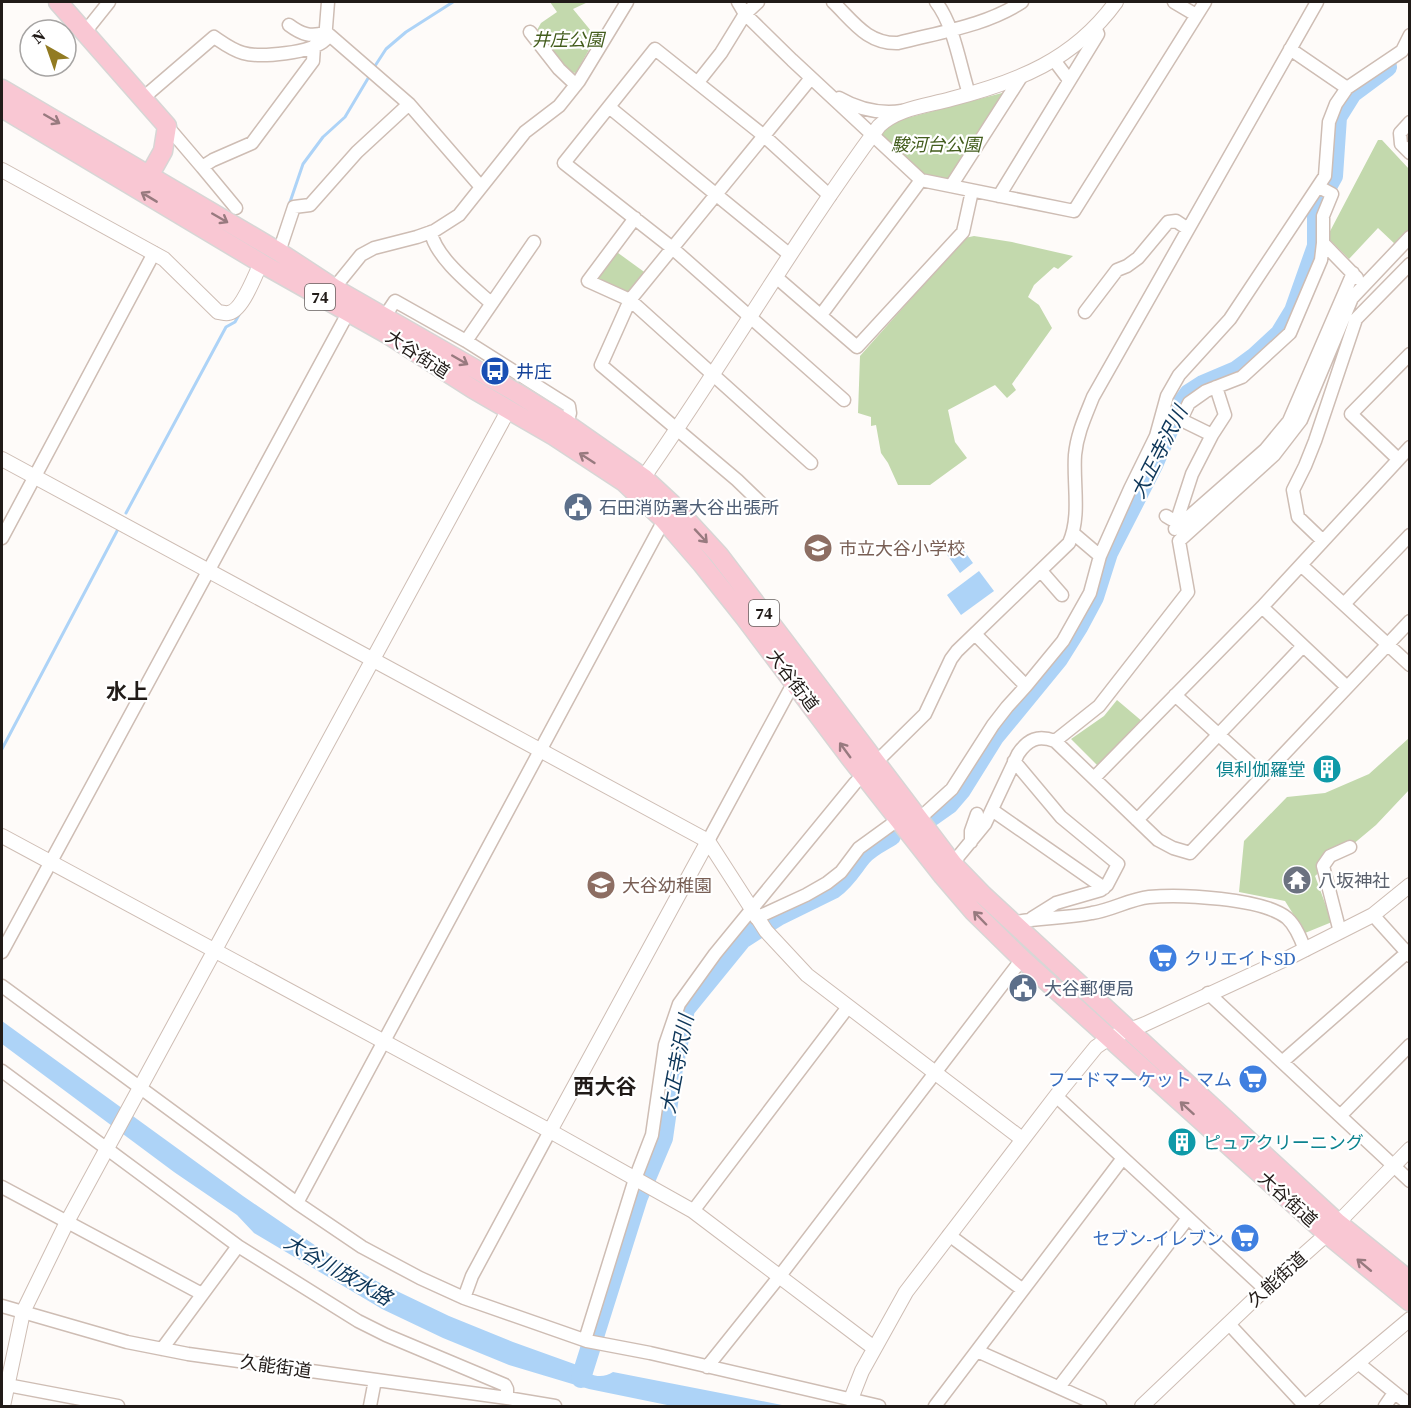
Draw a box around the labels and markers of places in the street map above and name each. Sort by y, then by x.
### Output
bus stop icon: 井庄 [479,355,511,387]
place label: 井庄 [516,359,552,384]
public building icon: 石田消防署大谷出張所 [562,491,594,523]
place label: 石田消防署大谷出張所 [599,495,779,520]
school or university icon: 市立大谷小学校 [802,532,834,564]
place label: 市立大谷小学校 [839,536,965,561]
building icon: 倶利伽羅堂 [1311,753,1343,785]
place label: 倶利伽羅堂 [1216,757,1306,782]
temple icon: 八坂神社 [1281,864,1313,896]
place label: 八坂神社 [1318,868,1390,893]
school or university icon: 大谷幼稚園 [585,869,617,901]
place label: 大谷幼稚園 [622,873,712,898]
supermarket icon: クリエイトSD [1147,942,1179,974]
place label: クリエイトSD [1184,946,1296,971]
public building icon: 大谷郵便局 [1007,972,1039,1004]
place label: 大谷郵便局 [1044,976,1134,1001]
supermarket icon: フードマーケット マム [1237,1063,1269,1095]
place label: フードマーケット マム [1048,1067,1232,1092]
building icon: ピュアクリーニング [1166,1126,1198,1158]
place label: ピュアクリーニング [1203,1130,1364,1155]
supermarket icon: セブン-イレブン [1229,1222,1261,1254]
place label: セブン-イレブン [1092,1226,1224,1251]

